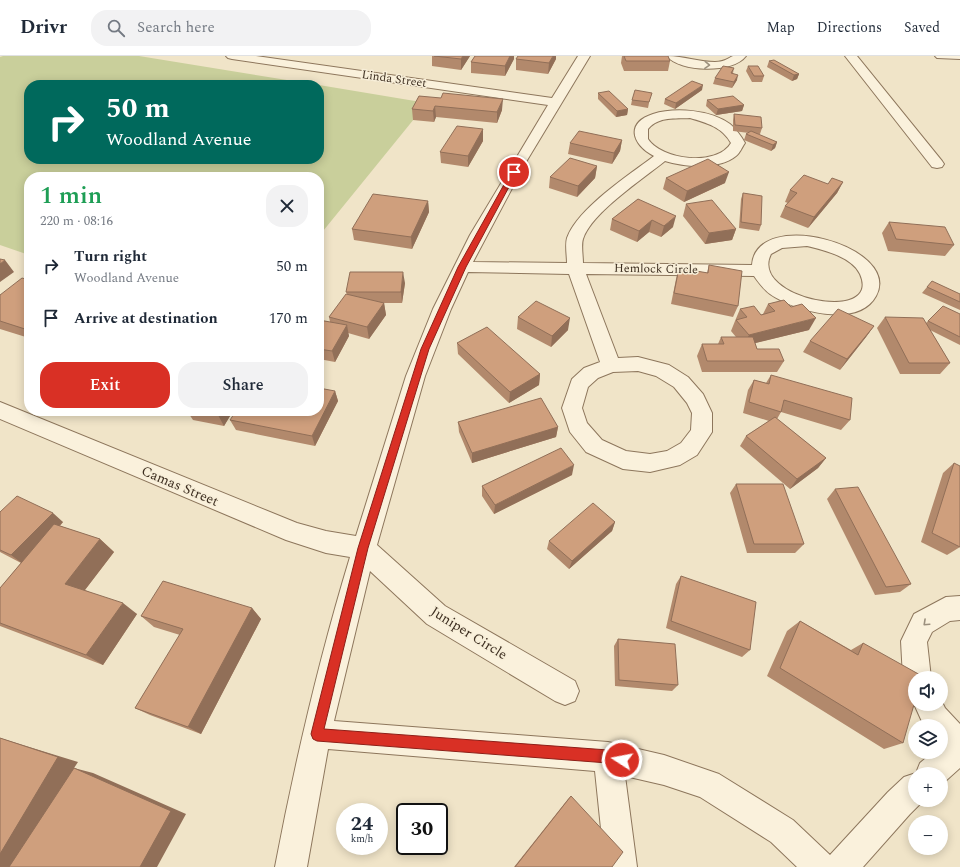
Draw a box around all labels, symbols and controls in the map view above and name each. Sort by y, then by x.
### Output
search box [91,10,371,46]
text: Drivr [20,13,67,42]
text: Search here [137,16,215,39]
icon: search [105,17,127,39]
text: Map [767,17,795,38]
text: Directions [817,17,882,38]
text: Saved [904,17,940,38]
one-way arrow [704,61,710,70]
street label: Linda Street [360,65,428,93]
text: 50 m [106,87,170,130]
icon: right [40,96,92,148]
text: Woodland Avenue [106,126,252,153]
pin [497,155,531,189]
icon: arrive [503,161,525,183]
text: 1 min [40,178,102,214]
button: close [266,185,308,227]
text: 220 m · 08:16 [40,211,113,231]
text: Turn right [74,245,147,268]
icon: right [40,255,62,277]
text: 50 m [276,255,308,278]
street label: Hemlock Circle [614,259,698,279]
text: Woodland Avenue [74,268,179,288]
icon: arrive [40,307,62,329]
text: Arrive at destination [74,307,218,330]
text: 170 m [269,307,308,330]
button: Exit [40,362,170,408]
button: Share [178,362,308,408]
street label: Camas Street [138,460,222,512]
street label: Juniper Circle [426,601,512,665]
one-way arrow [923,619,931,626]
map controls [908,671,948,855]
button: sound [908,671,948,711]
button: layers [908,719,948,759]
position arrow [601,739,643,781]
button: + [908,767,948,807]
speed limit sign: 30 [396,803,448,855]
text: 24 [351,809,373,839]
button: − [908,815,948,855]
text: km/h [351,831,373,847]

